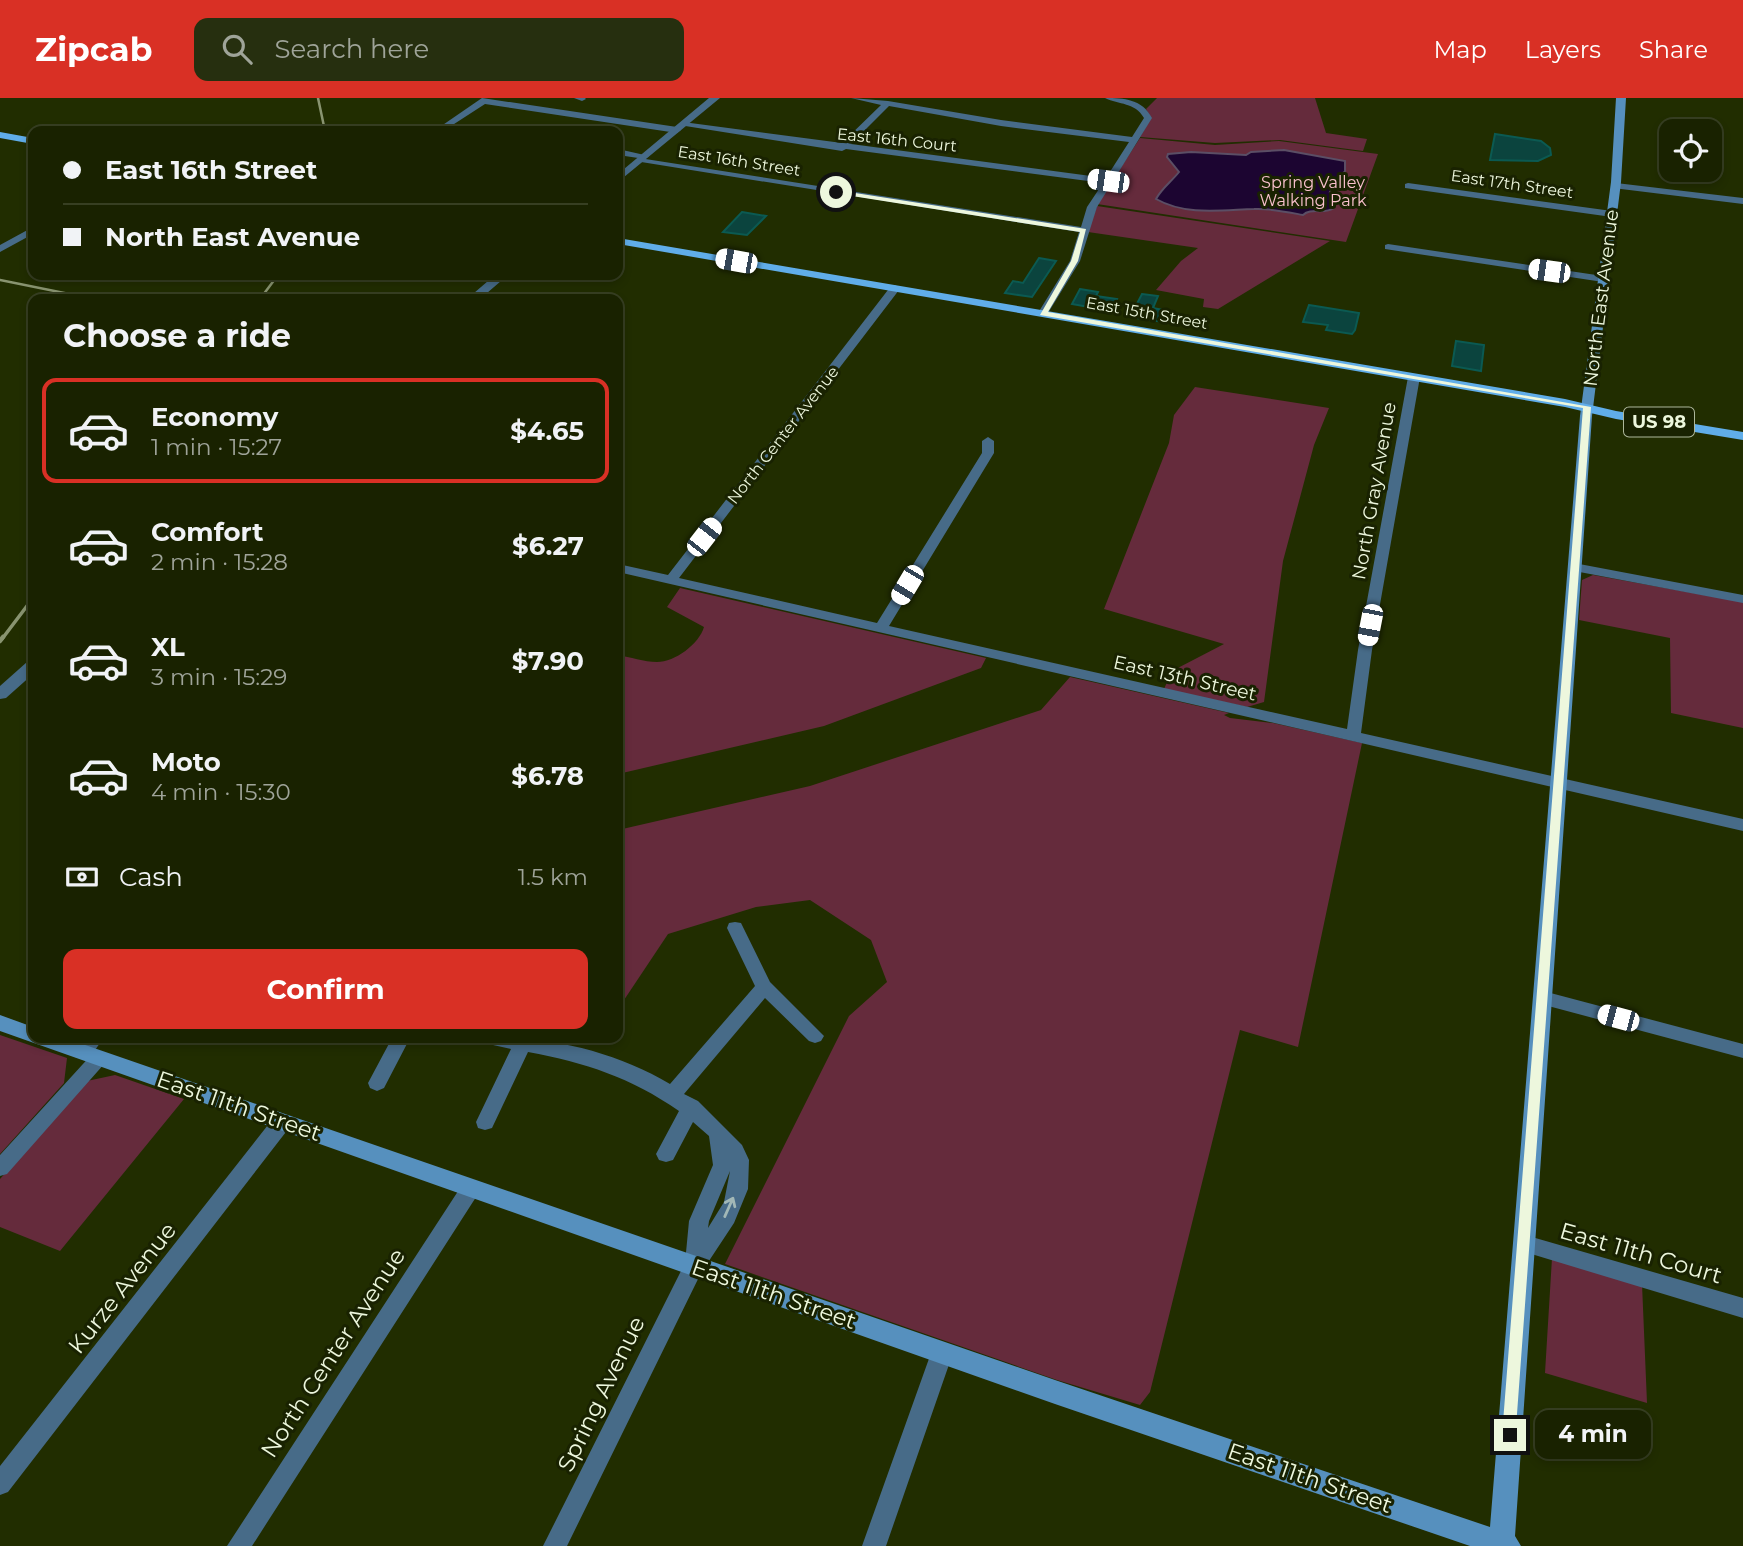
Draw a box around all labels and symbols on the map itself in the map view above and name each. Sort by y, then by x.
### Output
street label: East 16th Court [836,124,958,156]
street label: East 16th Street [676,142,802,180]
street label: East 17th Street [1450,166,1575,202]
car [1086,168,1131,194]
park label: Spring Valley Walking Park [1259,173,1367,210]
route start [820,176,852,208]
street label: North East Avenue [1579,208,1623,388]
car [714,247,759,275]
car [1527,258,1572,284]
street label: East 15th Street [1085,293,1210,333]
street label: North Center Avenue [723,362,843,508]
street label: North Gray Avenue [1347,400,1401,582]
road number: US 98 [1624,408,1694,436]
car [683,514,726,560]
car [888,562,927,608]
car [1356,602,1385,648]
street label: East 13th Street [1111,650,1259,706]
car [1595,1002,1642,1034]
street label: East 11th Street [153,1065,325,1147]
one-way arrow [723,1197,736,1219]
street label: East 11th Court [1557,1216,1725,1290]
street label: Kurze Avenue [62,1217,182,1359]
street label: North Center Avenue [255,1243,411,1463]
street label: East 11th Street [688,1253,860,1335]
street label: Spring Avenue [551,1312,651,1476]
callout: 4 min [1534,1410,1650,1460]
route end [1494,1419,1526,1451]
street label: East 11th Street [1224,1437,1396,1519]

